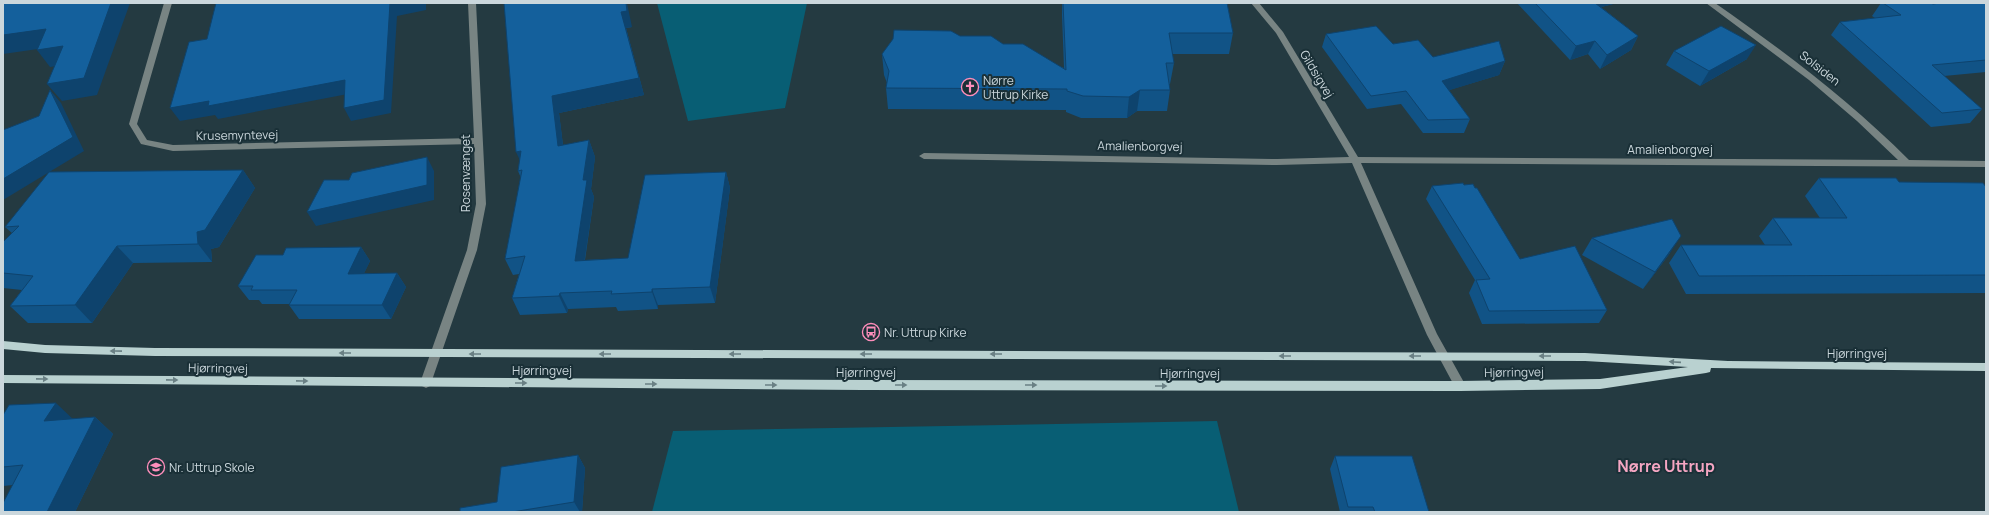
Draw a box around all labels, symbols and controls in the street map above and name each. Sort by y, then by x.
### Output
street label: Gildsigvej [1296,47,1338,101]
street label: Solsiden [1796,47,1844,89]
place label: Nørre Uttrup Kirke [983,72,1048,103]
church icon: Nørre Uttrup Kirke [960,77,980,97]
street label: Krusemyntevej [196,126,278,144]
street label: Rosenvænget [457,134,474,212]
street label: Amalienborgvej [1097,137,1183,155]
street label: Amalienborgvej [1627,141,1713,158]
bus stop icon: Nr. Uttrup Kirke [861,322,881,342]
place label: Nr. Uttrup Kirke [884,324,966,341]
street label: Hjørringvej [1827,345,1887,362]
one-way arrow [109,348,122,354]
one-way arrow [338,350,351,356]
one-way arrow [468,351,481,357]
one-way arrow [598,351,611,357]
one-way arrow [728,351,741,357]
one-way arrow [859,351,872,357]
one-way arrow [989,351,1002,357]
one-way arrow [1278,353,1291,359]
one-way arrow [1408,353,1421,359]
one-way arrow [1539,353,1551,360]
street label: Hjørringvej [188,359,248,377]
one-way arrow [1669,359,1681,366]
street label: Hjørringvej [512,362,572,379]
street label: Hjørringvej [1484,363,1544,381]
street label: Hjørringvej [836,364,896,381]
street label: Hjørringvej [1160,365,1220,382]
one-way arrow [36,376,49,382]
one-way arrow [166,377,179,383]
one-way arrow [296,378,308,385]
one-way arrow [515,380,528,386]
one-way arrow [645,381,658,387]
one-way arrow [765,382,778,388]
one-way arrow [895,382,908,388]
one-way arrow [1025,382,1038,388]
one-way arrow [1155,383,1168,389]
district label: Nørre Uttrup [1617,455,1715,477]
school or university icon: Nr. Uttrup Skole [146,457,166,477]
place label: Nr. Uttrup Skole [169,459,254,476]

